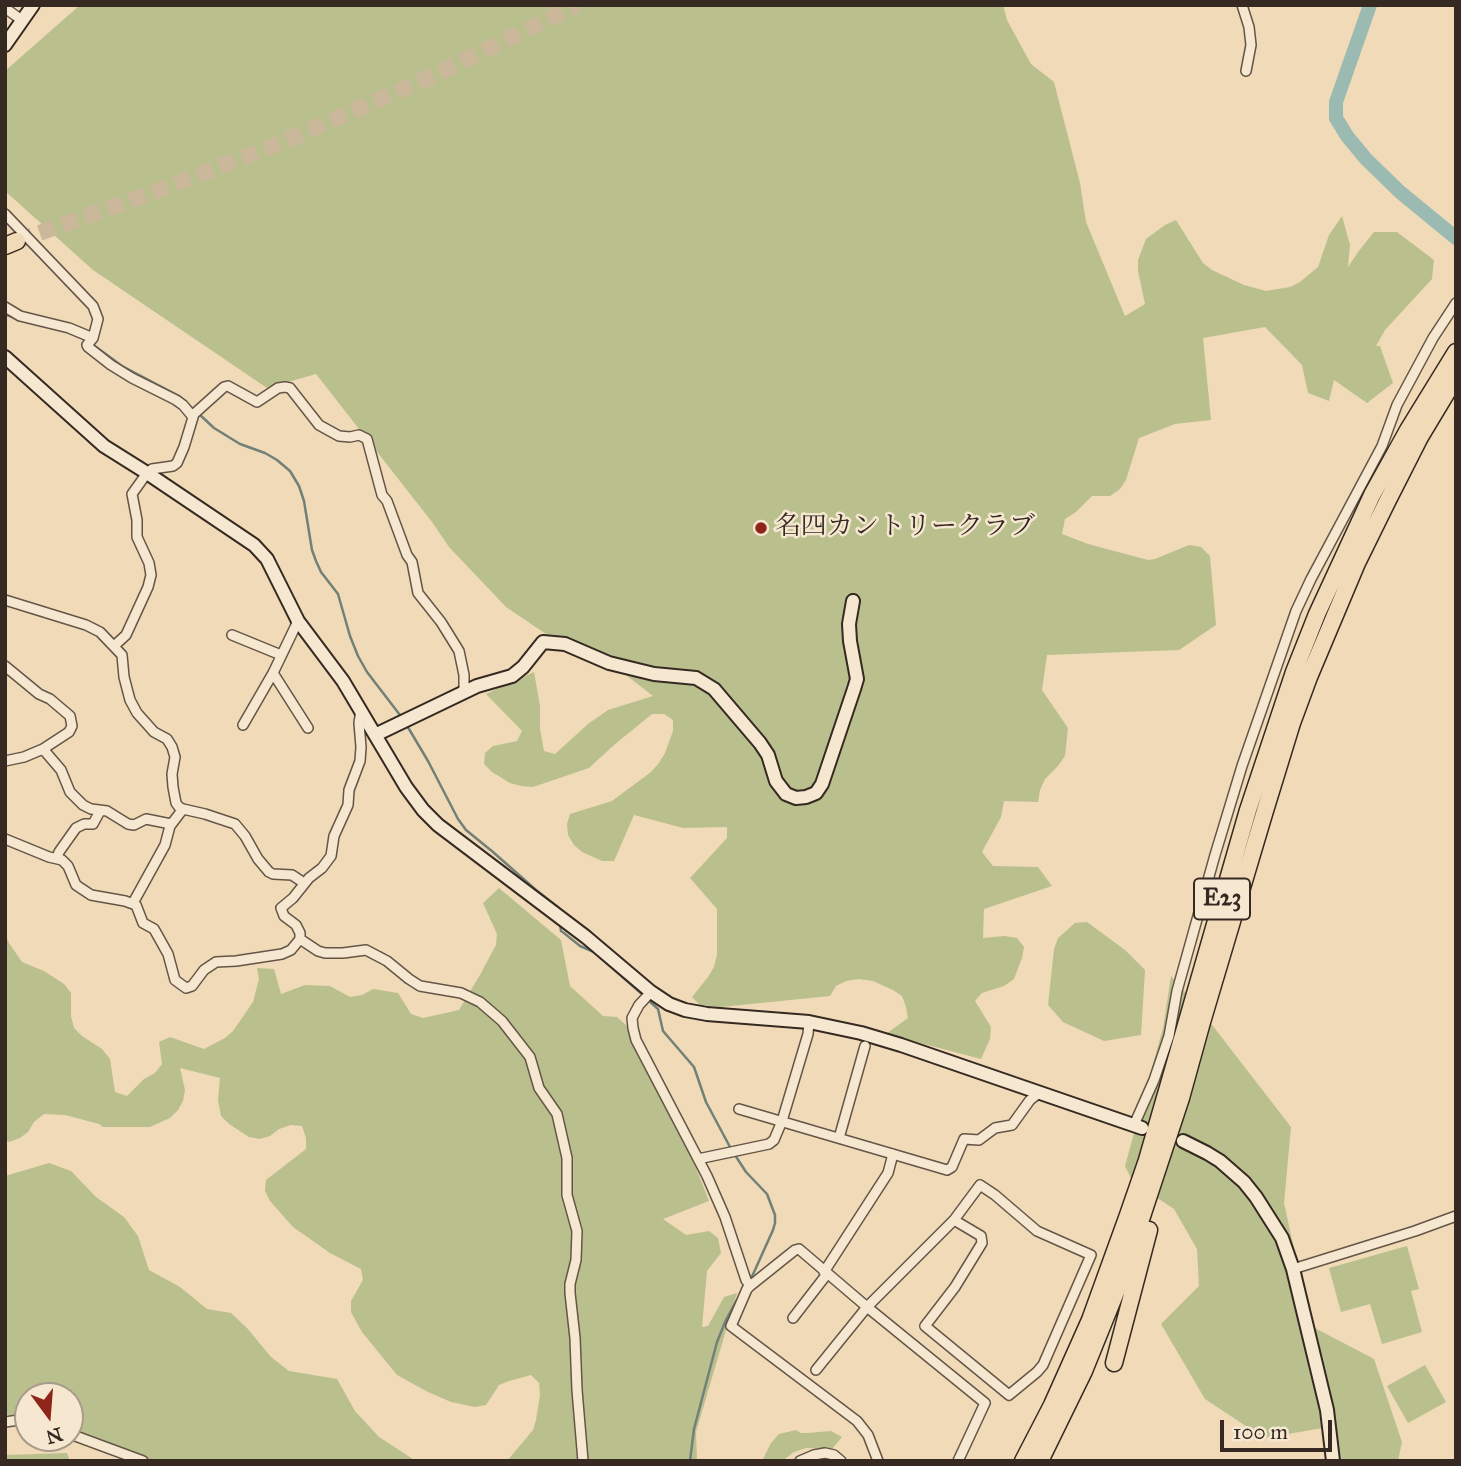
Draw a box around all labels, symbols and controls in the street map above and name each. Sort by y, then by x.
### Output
place label: 名四カントリークラブ [775,512,1035,544]
marker: 名四カントリークラブ [753,520,769,536]
road number: E23 [1194,878,1250,919]
north arrow [14,1382,84,1452]
scale bar [1223,1406,1335,1450]
text: 100 m [1233,1419,1288,1445]
text: N [43,1422,65,1449]

